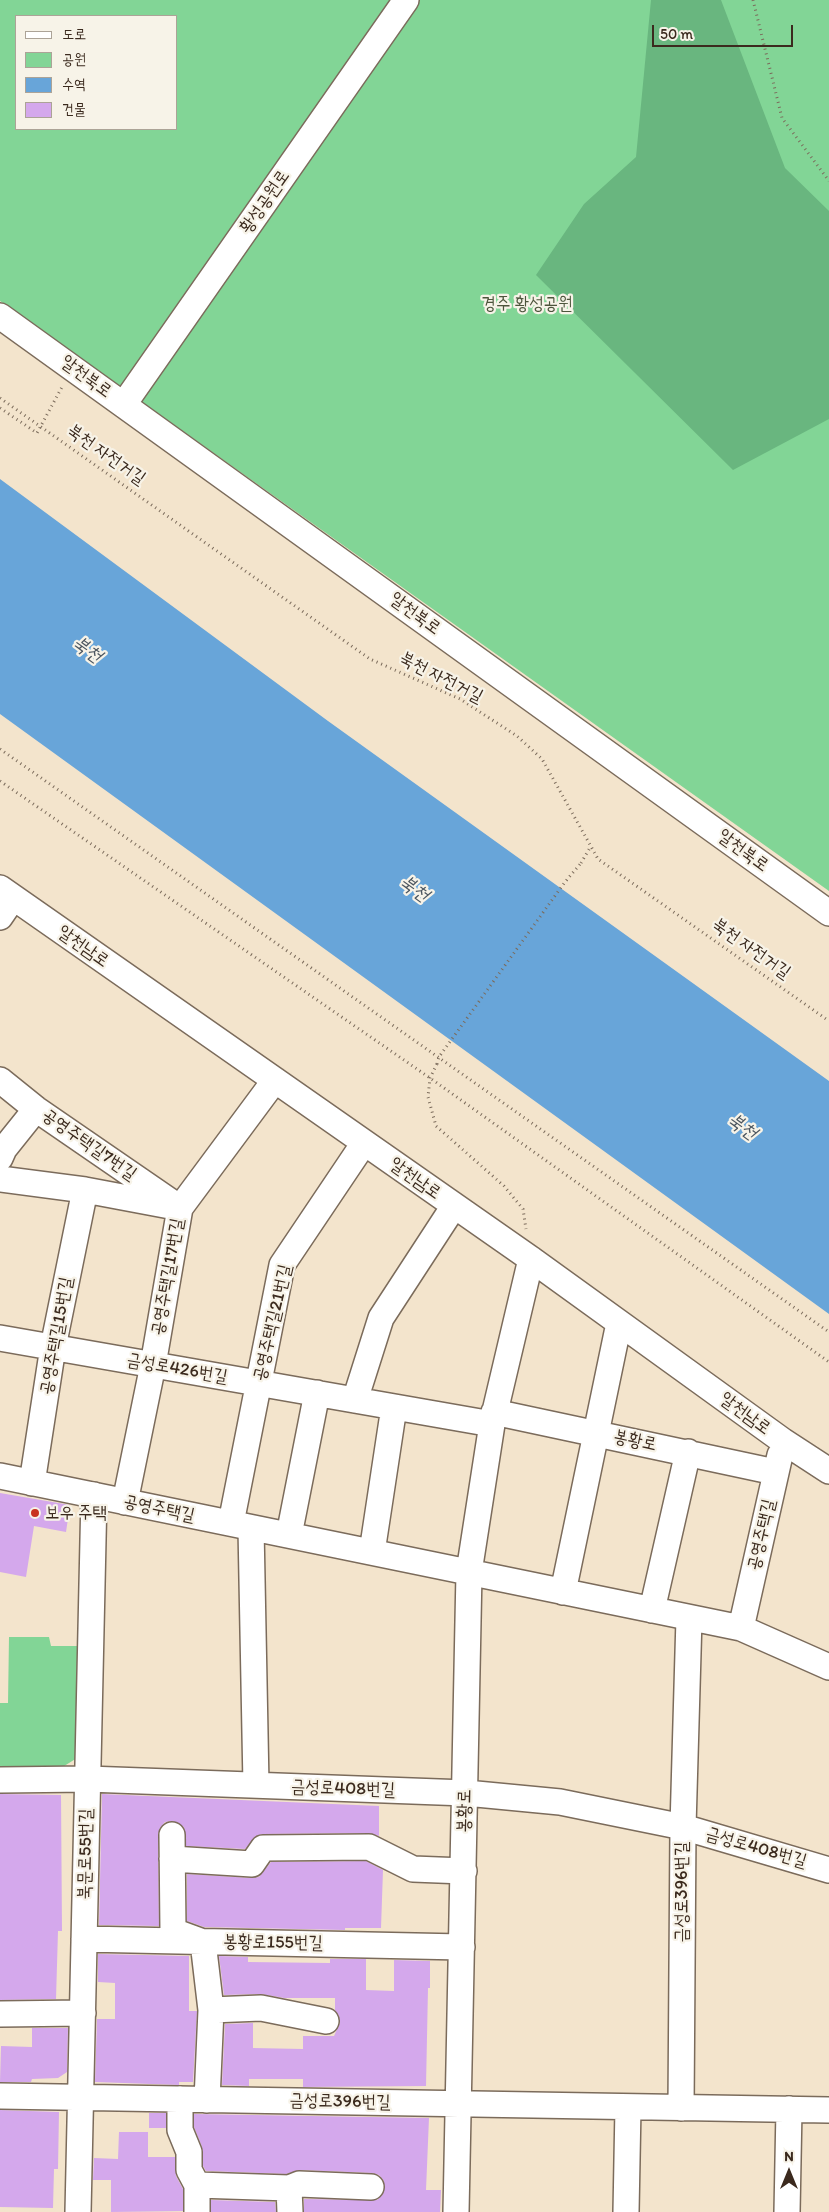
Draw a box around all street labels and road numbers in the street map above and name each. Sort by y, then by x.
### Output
street label: 황성공원로 [235,166,295,238]
street label: 알천북로 [56,351,116,403]
street label: 북천 자전거길 [63,420,149,490]
street label: 알천북로 [385,588,445,640]
street label: 북천 자전거길 [396,648,486,708]
street label: 알천북로 [713,825,773,877]
street label: 북천 자전거길 [708,914,794,984]
street label: 알천남로 [53,922,113,972]
street label: 공영주택길7번길 [38,1105,140,1185]
street label: 알천남로 [385,1154,445,1204]
street label: 공영주택길17번길 [147,1217,189,1337]
street label: 공영주택길21번길 [249,1262,297,1384]
street label: 공영주택길15번길 [36,1275,78,1397]
street label: 금성로426번길 [125,1349,229,1389]
street label: 알천남로 [715,1388,775,1440]
street label: 봉황로 [612,1426,658,1456]
street label: 공영주택길 [121,1491,197,1527]
street label: 공영주택길 [743,1497,781,1573]
street label: 금성로408번길 [291,1776,395,1802]
street label: 봉황로 [454,1789,476,1833]
street label: 북문로55번길 [74,1808,98,1900]
street label: 금성로408번길 [703,1823,809,1873]
street label: 금성로396번길 [671,1841,693,1943]
street label: 봉황로155번길 [223,1931,323,1955]
street label: 금성로396번길 [289,2090,391,2114]

